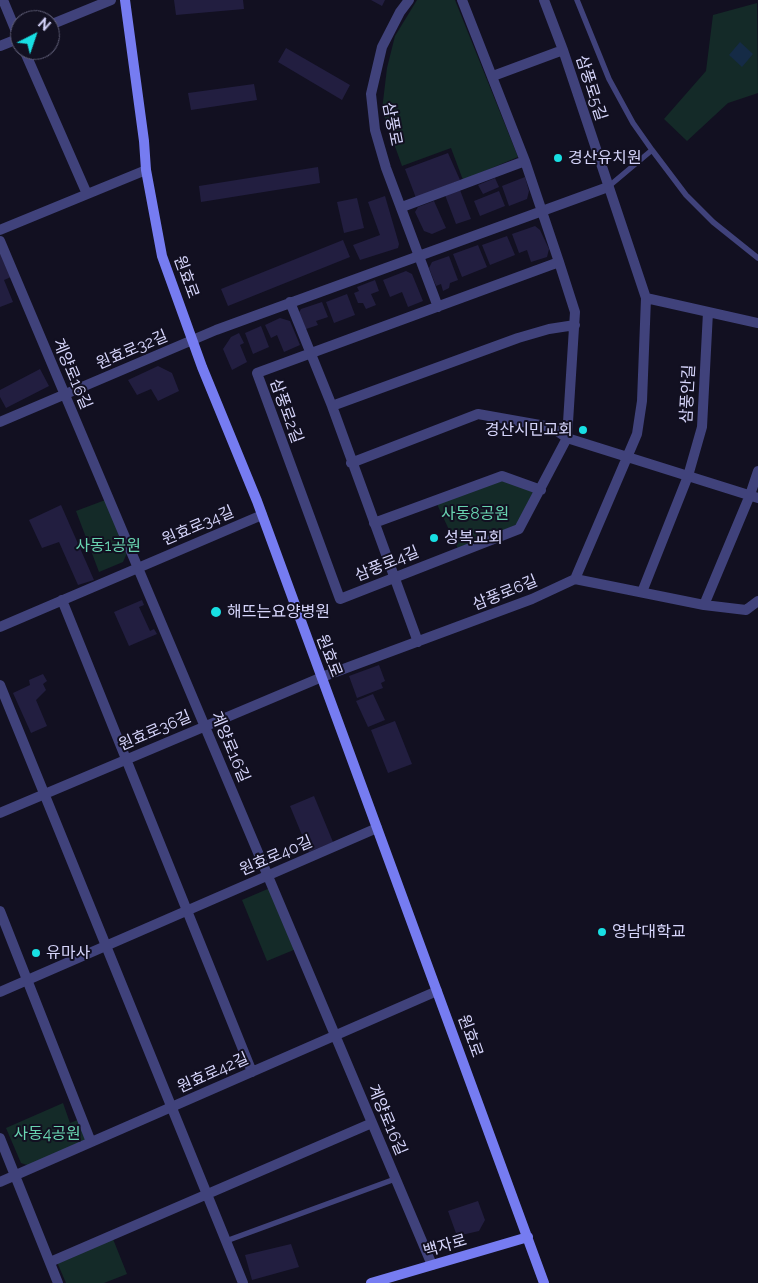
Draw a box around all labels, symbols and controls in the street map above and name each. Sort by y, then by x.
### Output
north arrow [10,10,60,60]
text: N [35,15,53,34]
street label: 삼풍로5길 [571,53,611,123]
street label: 삼풍로 [378,100,406,148]
place label: 경산유치원 [568,148,642,168]
marker: 경산유치원 [552,152,564,164]
street label: 원효로 [169,253,203,301]
street label: 원효로32길 [93,326,171,374]
street label: 계양로16길 [48,336,96,412]
street label: 삼풍안길 [677,364,699,424]
street label: 삼풍로2길 [265,376,307,446]
place label: 경산시민교회 [485,420,573,440]
marker: 경산시민교회 [577,424,589,436]
street label: 원효로34길 [159,502,237,550]
park label: 사동8공원 [441,504,509,524]
place label: 성복교회 [444,528,503,548]
marker: 성복교회 [428,532,440,544]
park label: 사동1공원 [75,536,141,556]
street label: 삼풍로4길 [352,542,422,586]
street label: 삼풍로6길 [470,571,540,615]
place label: 해뜨는요양병원 [227,602,330,622]
marker: 해뜨는요양병원 [209,605,223,619]
street label: 원효로 [312,632,346,680]
street label: 원효로36길 [116,707,194,755]
street label: 계양로16길 [206,709,254,785]
street label: 원효로40길 [237,832,315,880]
place label: 영남대학교 [612,922,686,942]
marker: 영남대학교 [596,926,608,938]
place label: 유마사 [46,943,90,963]
marker: 유마사 [30,947,42,959]
street label: 원효로 [453,1012,487,1060]
street label: 원효로42길 [174,1049,252,1097]
street label: 계양로16길 [363,1082,411,1158]
park label: 사동4공원 [13,1124,81,1144]
street label: 백자로 [421,1231,469,1261]

